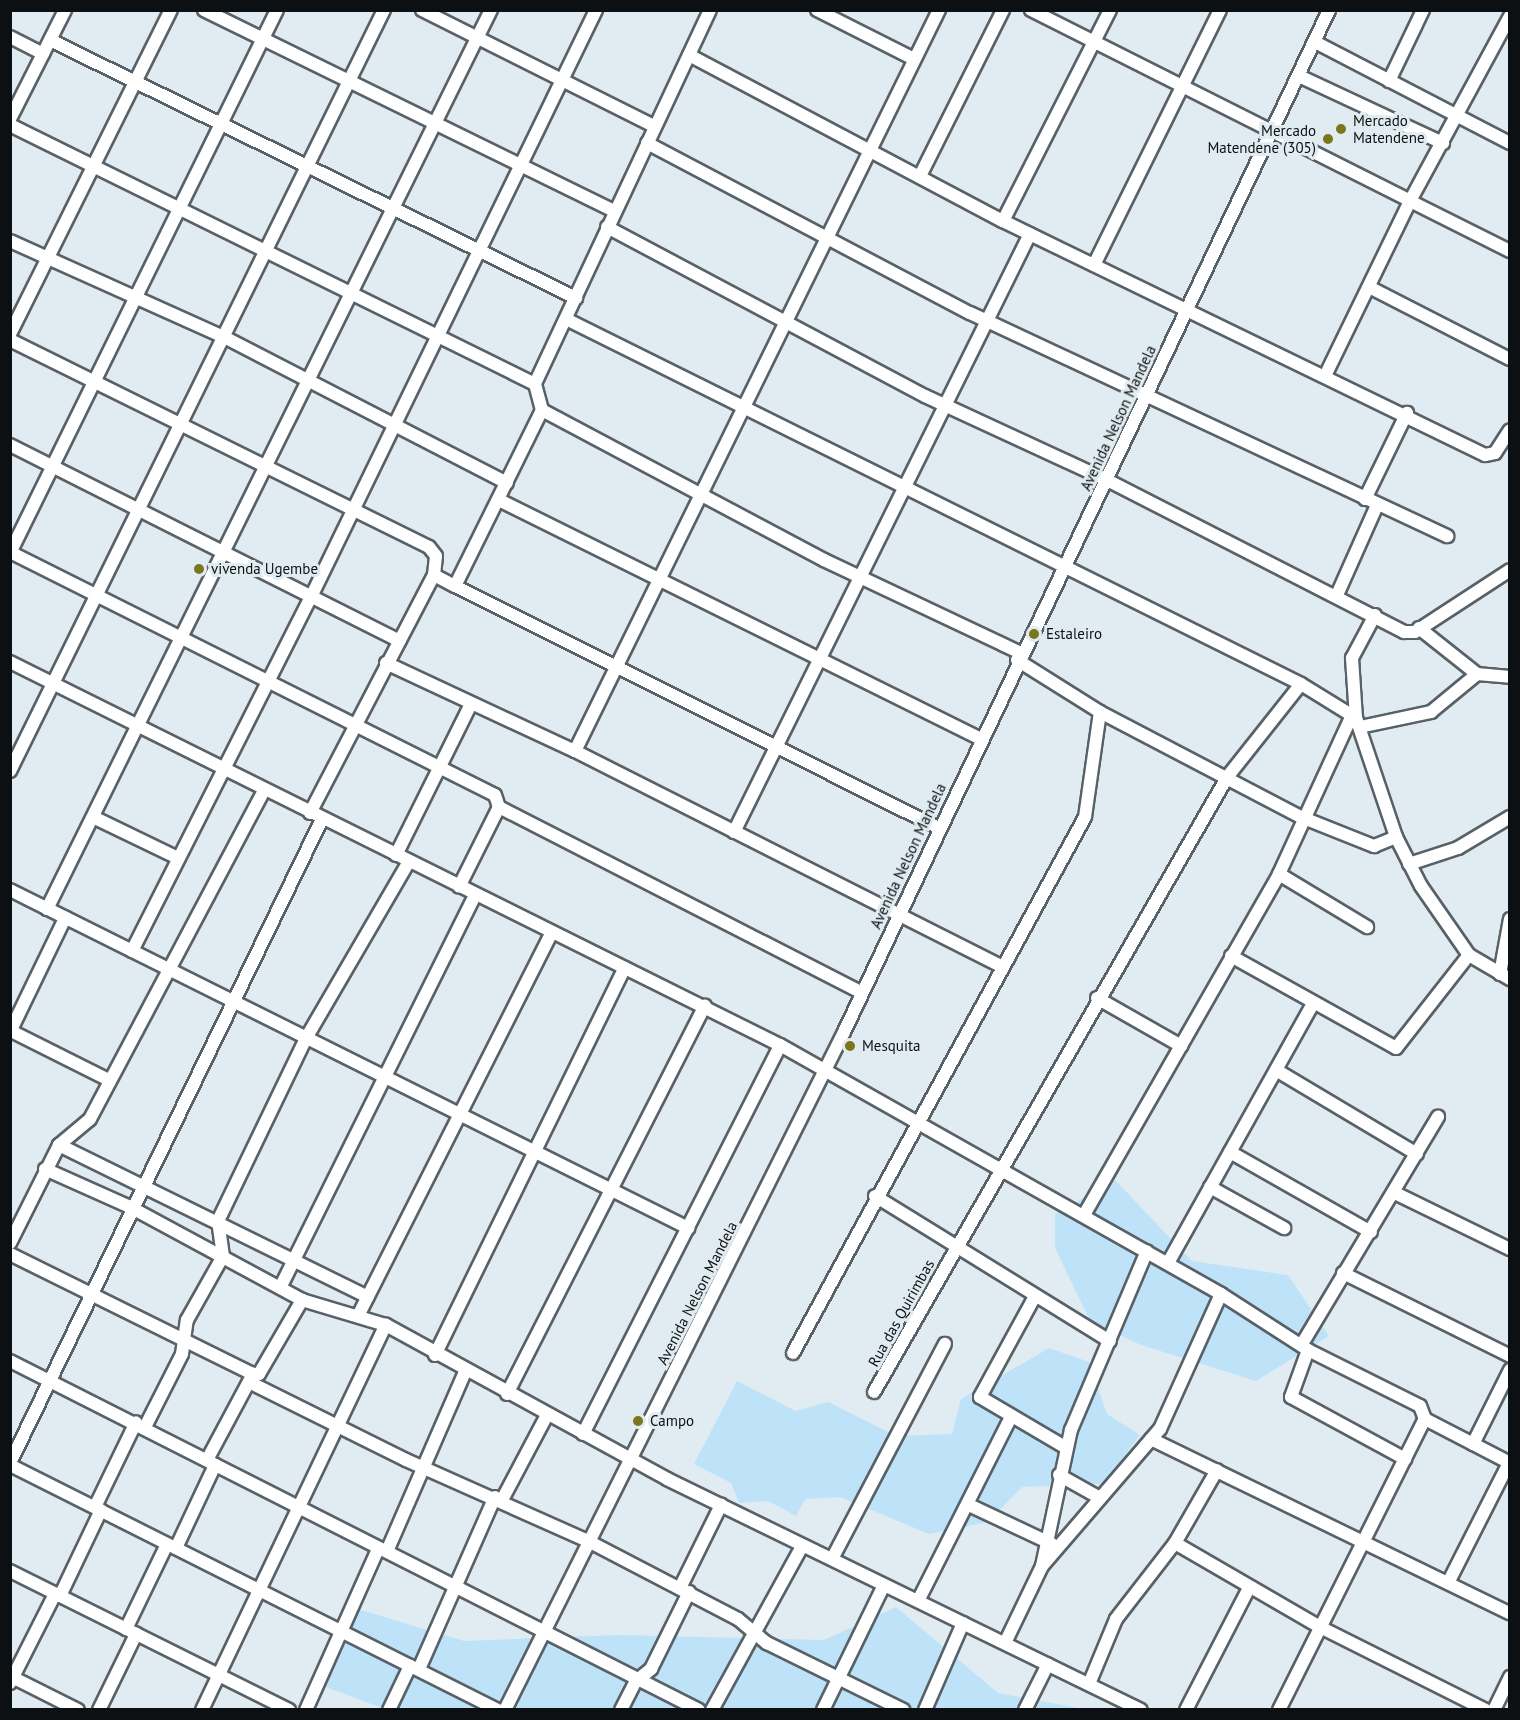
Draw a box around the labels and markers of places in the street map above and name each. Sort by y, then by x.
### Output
place label: Mercado Matendene [1353,111,1425,146]
place label: Mercado Matendene (305) [1208,121,1316,156]
marker: Mercado Matendene [1334,122,1348,136]
marker: Mercado Matendene (305) [1321,132,1335,146]
place label: vivenda Ugembe [211,560,318,578]
marker: vivenda Ugembe [192,562,206,576]
place label: Estaleiro [1046,625,1102,643]
marker: Estaleiro [1027,627,1041,641]
place label: Mesquita [862,1037,920,1055]
marker: Mesquita [843,1039,857,1053]
place label: Campo [650,1412,694,1430]
marker: Campo [631,1414,645,1428]

